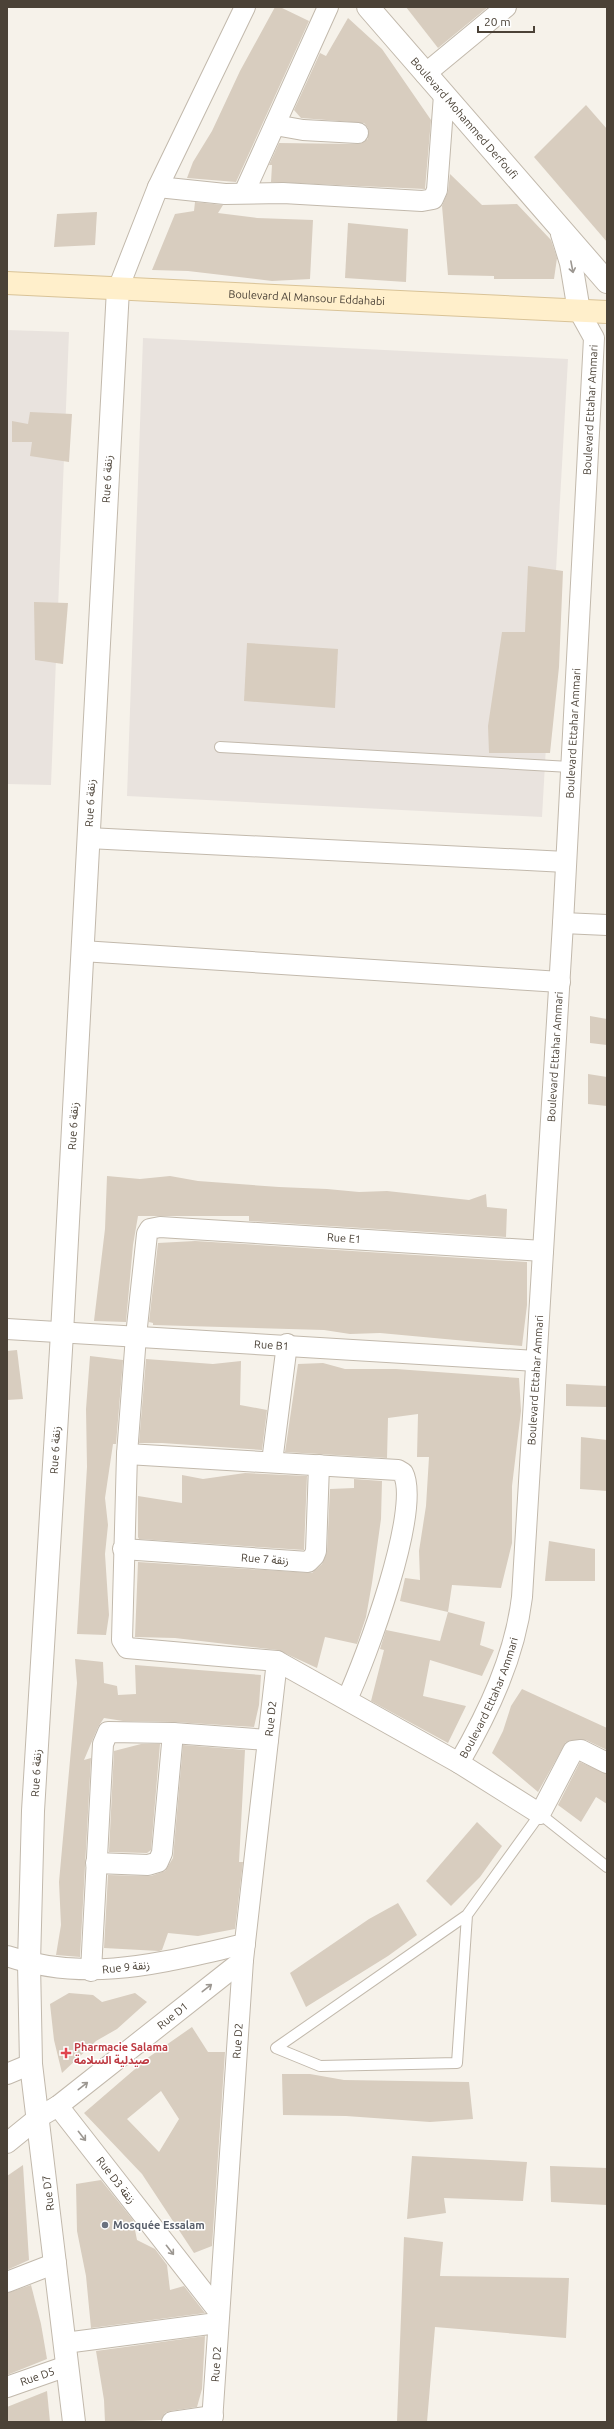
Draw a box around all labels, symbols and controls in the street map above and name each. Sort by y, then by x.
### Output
scale bar [478,8,534,34]
text: 20 m [484,15,511,28]
street label: Boulevard Mohammed Derfoufi [409,55,520,181]
one-way arrow [568,260,576,273]
street label: Boulevard Al Mansour Eddahabi [228,288,385,307]
street label: Boulevard Ettahar Ammari [581,344,600,475]
street label: Rue 6 زنقة [100,455,115,503]
street label: Boulevard Ettahar Ammari [564,668,583,799]
street label: Rue 6 زنقة [83,779,98,827]
street label: Boulevard Ettahar Ammari [545,991,565,1122]
street label: Rue 6 زنقة [66,1102,81,1150]
street label: Rue E1 [327,1231,361,1245]
street label: Boulevard Ettahar Ammari [525,1315,545,1446]
street label: Rue B1 [254,1338,289,1352]
street label: Rue 6 زنقة [48,1426,63,1474]
street label: Rue 7 زنقة [241,1551,289,1568]
street label: Boulevard Ettahar Ammari [457,1636,520,1760]
street label: Rue D2 [262,1700,278,1737]
street label: Rue 6 زنقة [29,1749,44,1797]
street label: Rue 9 زنقة [102,1959,151,1976]
one-way arrow [202,1984,213,1993]
street label: Rue D1 [155,2000,190,2031]
street label: Rue D2 [230,2023,245,2059]
place label: Pharmacie Salama صيدلية السلامة [74,2041,168,2067]
marker: Pharmacie Salama صيدلية السلامة [61,2048,71,2058]
one-way arrow [77,2082,88,2090]
one-way arrow [78,2131,86,2142]
street label: Rue D3 زنقة [93,2154,138,2206]
street label: Rue D7 [40,2175,56,2211]
place label: Mosquée Essalam [113,2219,205,2231]
marker: Mosquée Essalam [100,2220,110,2230]
one-way arrow [166,2244,175,2255]
street label: Rue D2 [209,2346,223,2382]
street label: Rue D5 [18,2365,56,2388]

